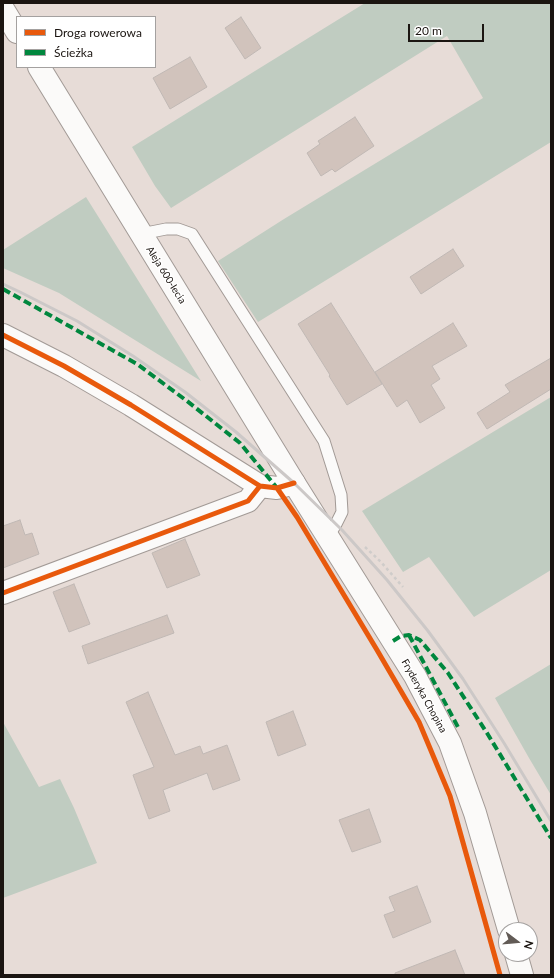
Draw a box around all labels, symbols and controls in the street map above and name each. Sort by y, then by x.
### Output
legend [16,16,156,68]
scale bar [410,16,486,42]
text: 20 m [415,23,442,38]
text: Droga rowerowa [54,25,142,40]
text: Ścieżka [54,45,93,60]
street label: Aleja 600-lecia [144,244,188,306]
street label: Fryderyka Chopina [399,657,449,735]
north arrow [498,922,538,962]
text: N [522,939,536,951]

